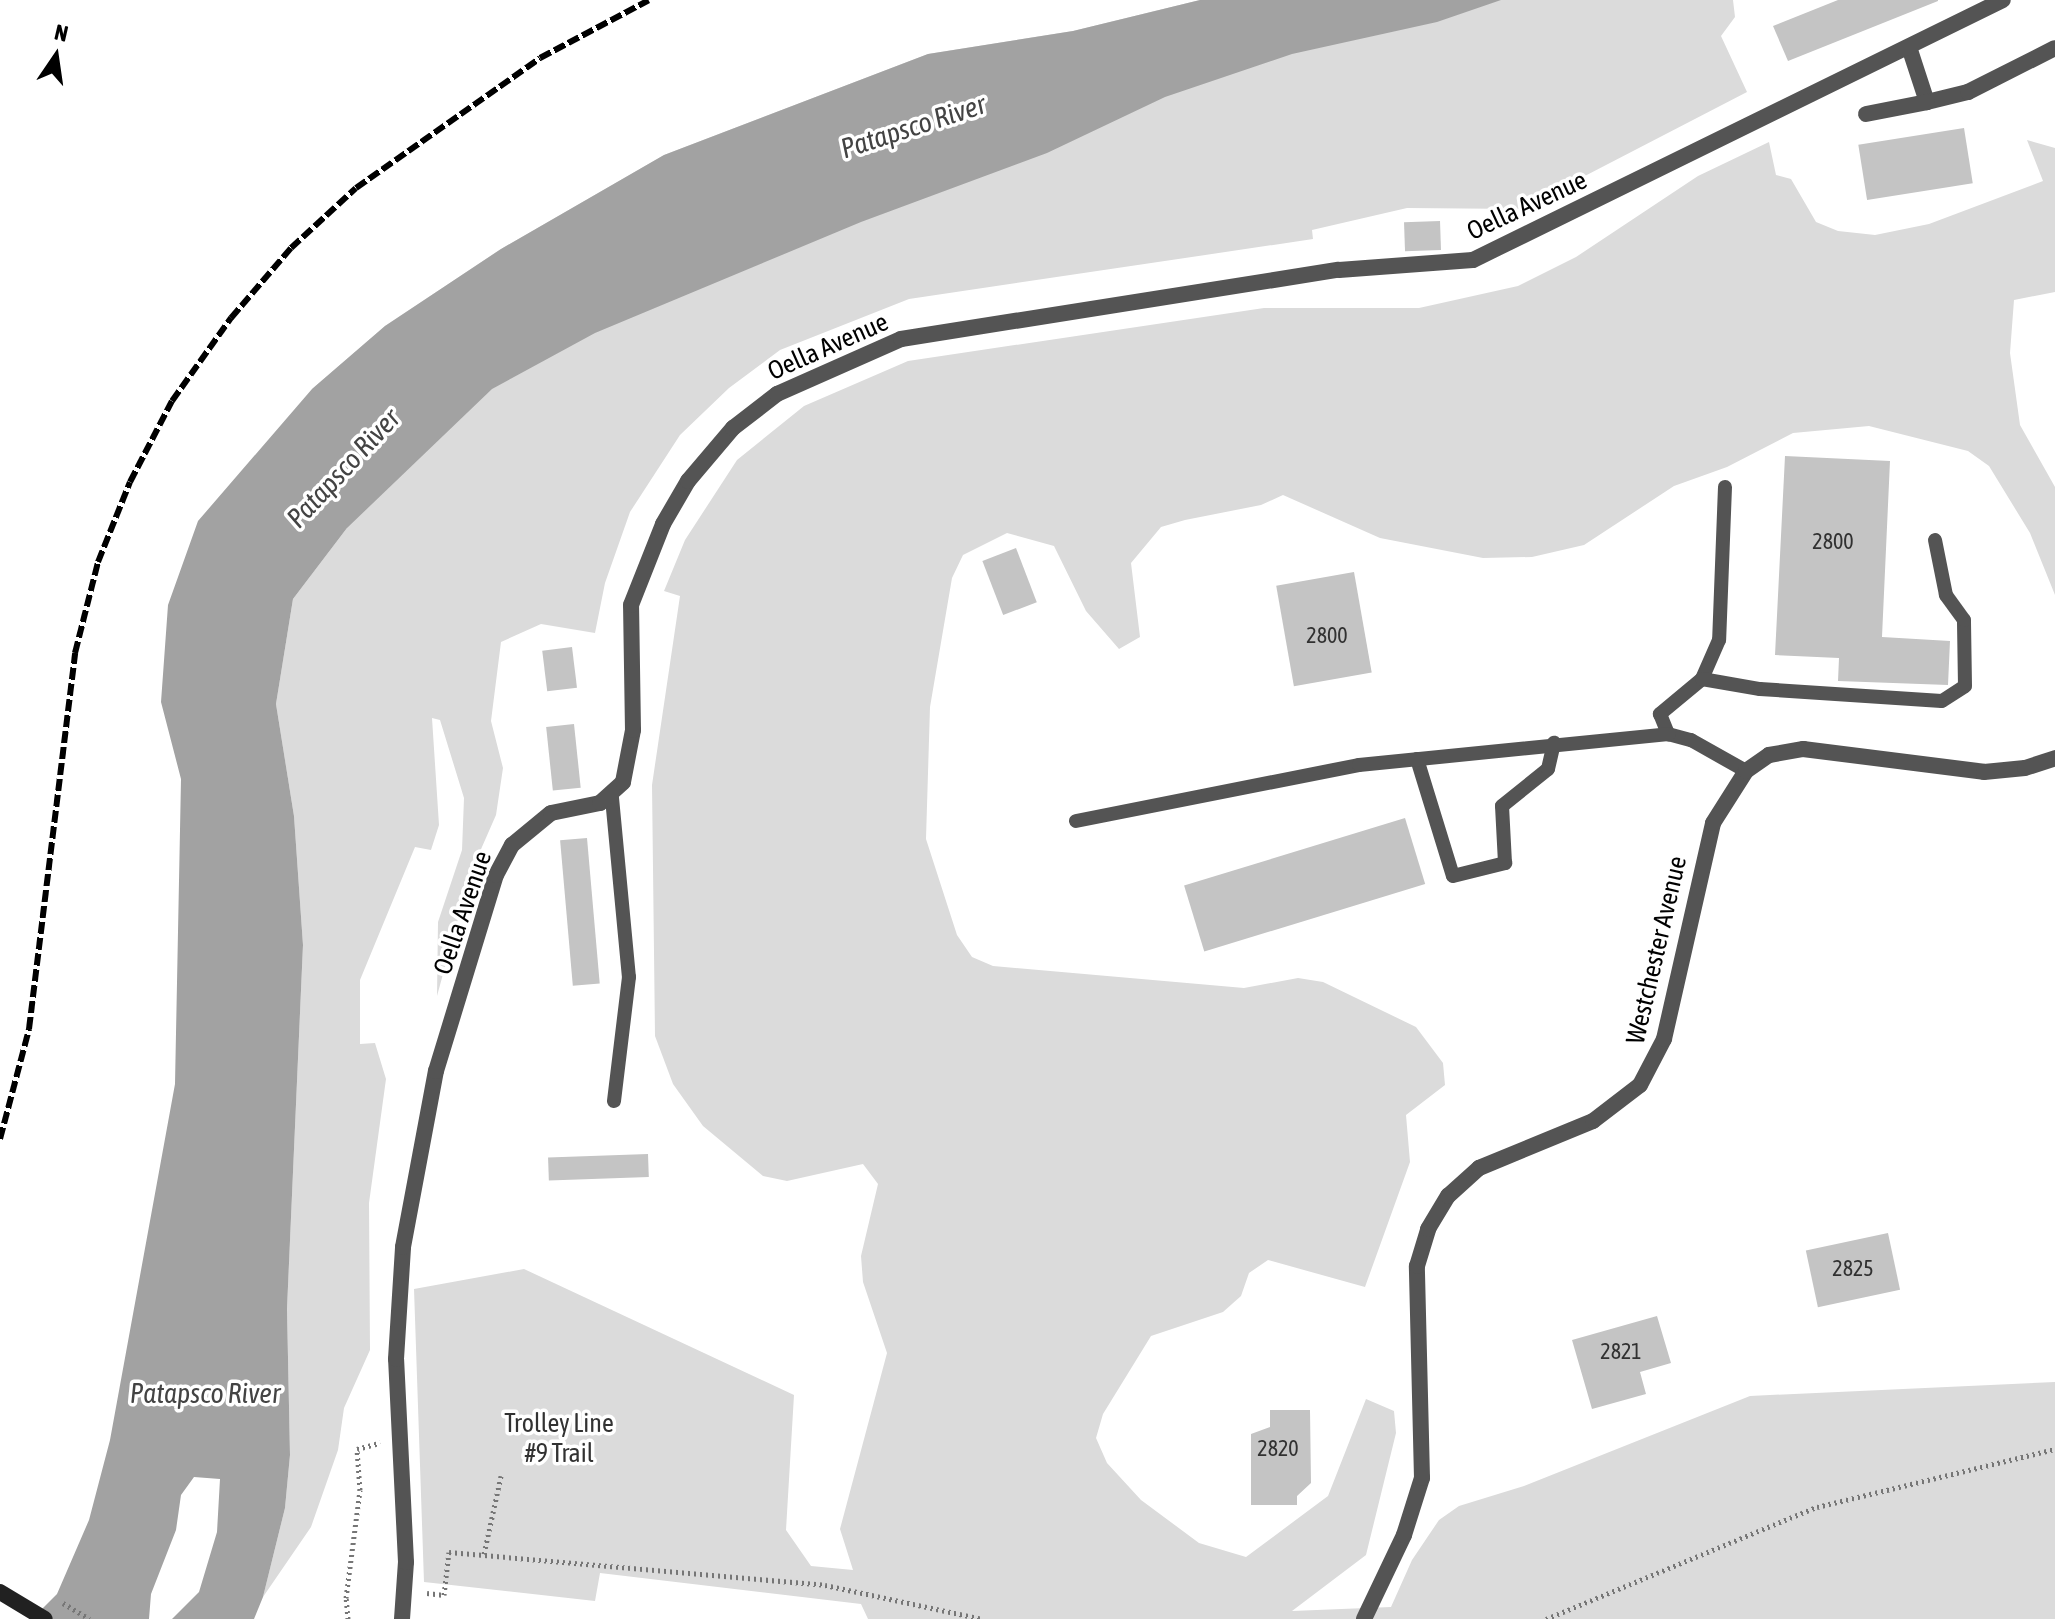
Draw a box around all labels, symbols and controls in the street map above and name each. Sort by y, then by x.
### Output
north arrow [16,16,96,96]
text: N [52,18,71,47]
water label: Patapsco River [836,87,990,165]
street label: Oella Avenue [1462,165,1592,247]
street label: Oella Avenue [763,307,893,387]
water label: Patapsco River [279,402,407,534]
house number: 2800 [1812,529,1854,555]
house number: 2800 [1306,623,1348,649]
street label: Oella Avenue [427,847,499,979]
street label: Westchester Avenue [1620,853,1694,1047]
house number: 2825 [1832,1256,1874,1282]
house number: 2821 [1600,1339,1642,1365]
water label: Patapsco River [130,1376,280,1410]
park label: Trolley Line #9 Trail [504,1408,614,1470]
house number: 2820 [1257,1436,1299,1462]

